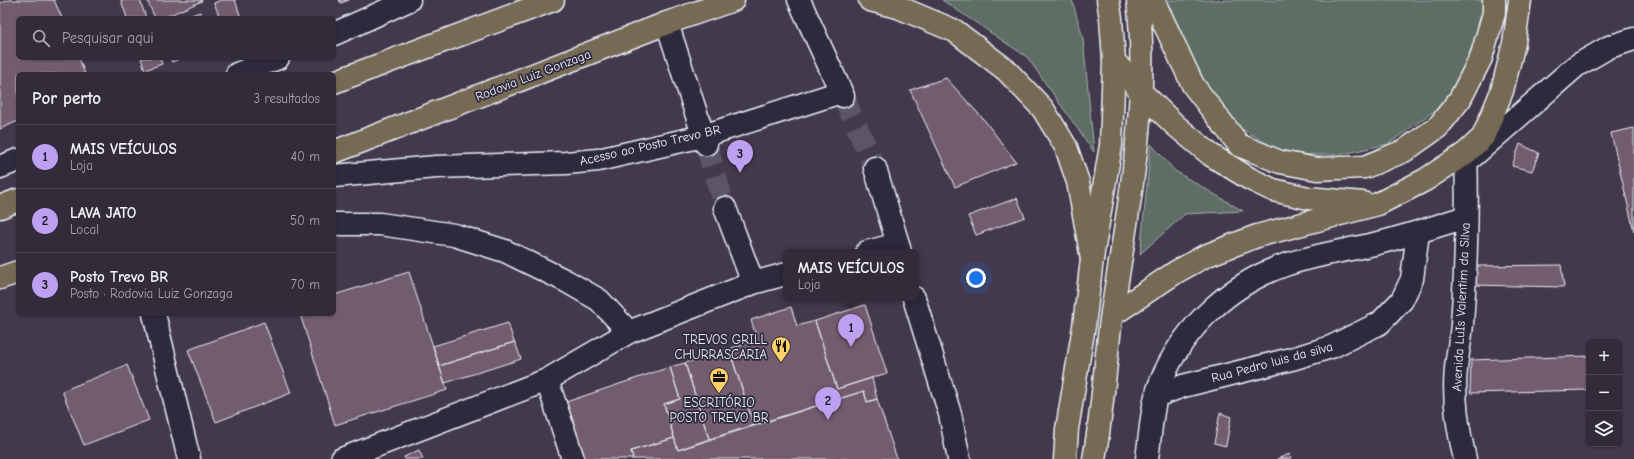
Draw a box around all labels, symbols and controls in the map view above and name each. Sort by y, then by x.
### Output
search box [16,16,336,60]
icon: search [30,27,52,49]
text: Pesquisar aqui [62,29,154,47]
street label: Rodovia Luiz Gonzaga [473,46,593,104]
text: Por perto [32,89,101,108]
text: 3 resultados [254,91,320,106]
street label: Acesso ao Posto Trevo BR [578,121,722,169]
text: MAIS VEÍCULOS [70,140,177,158]
pin: 3 [727,140,753,173]
text: 1 [42,149,48,164]
text: 40 m [291,149,320,164]
text: Loja [70,158,93,173]
text: LAVA JATO [70,204,136,222]
text: 2 [42,213,48,228]
text: 50 m [290,213,320,228]
text: Local [70,222,99,237]
street label: Avenida LuIs Valentim da Silva [1449,222,1473,392]
popup [783,249,919,301]
text: MAIS VEÍCULOS [798,259,904,277]
text: Posto Trevo BR [70,268,168,286]
your location [966,268,986,288]
text: 3 [42,277,48,292]
text: 70 m [291,277,320,292]
text: Loja [798,277,821,292]
text: Posto · Rodovia Luiz Gonzaga [70,286,233,301]
pin: 1 [838,314,864,347]
place label: TREVOS GRILL CHURRASCARIA [674,332,767,362]
restaurant icon: TREVOS GRILL CHURRASCARIA [770,335,792,363]
street label: Rua Pedro luis da silva [1210,339,1334,385]
map controls [1586,339,1622,447]
button: + [1586,339,1622,375]
office icon: ESCRITÓRIO POSTO TREVO BR [708,366,730,394]
button: − [1586,375,1622,411]
pin: 2 [815,387,841,420]
place label: ESCRITÓRIO POSTO TREVO BR [670,394,769,425]
button: layers [1586,411,1622,447]

